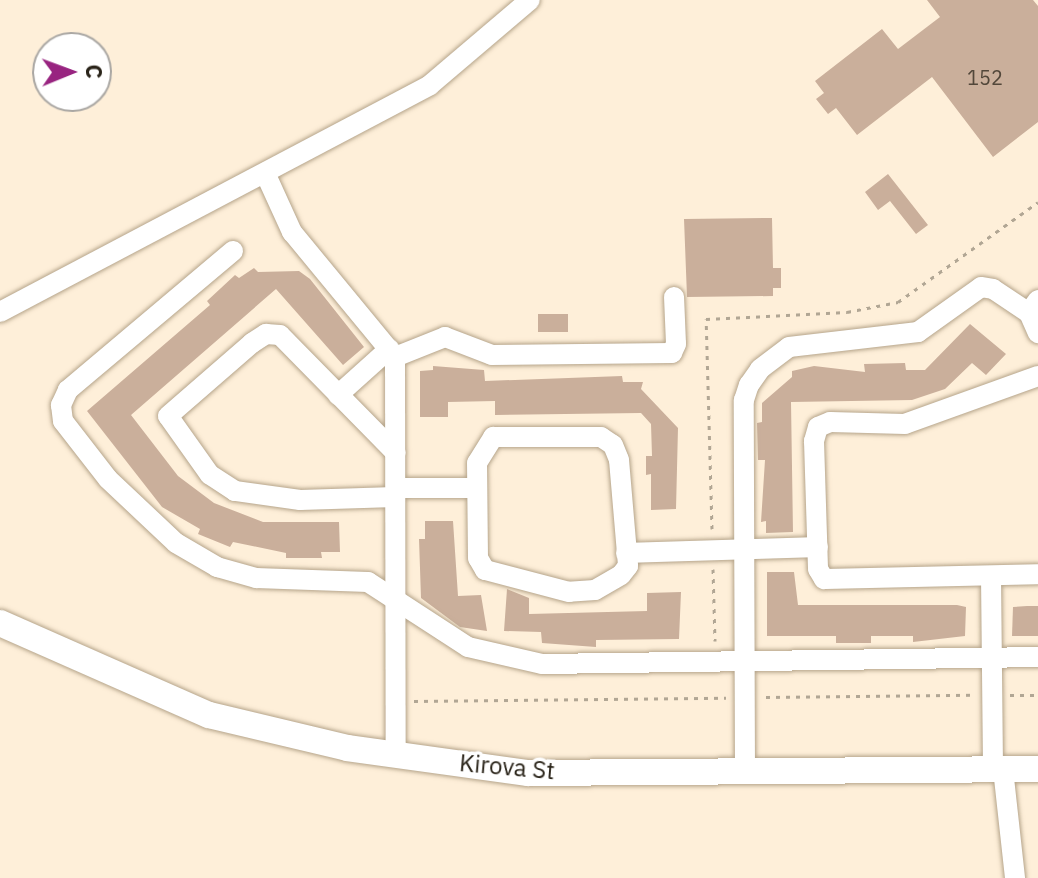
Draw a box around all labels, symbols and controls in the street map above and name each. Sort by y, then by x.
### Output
north arrow [32,32,112,112]
text: С [80,64,109,79]
house number: 152 [967,65,1003,89]
street label: Kirova St [458,748,556,786]

